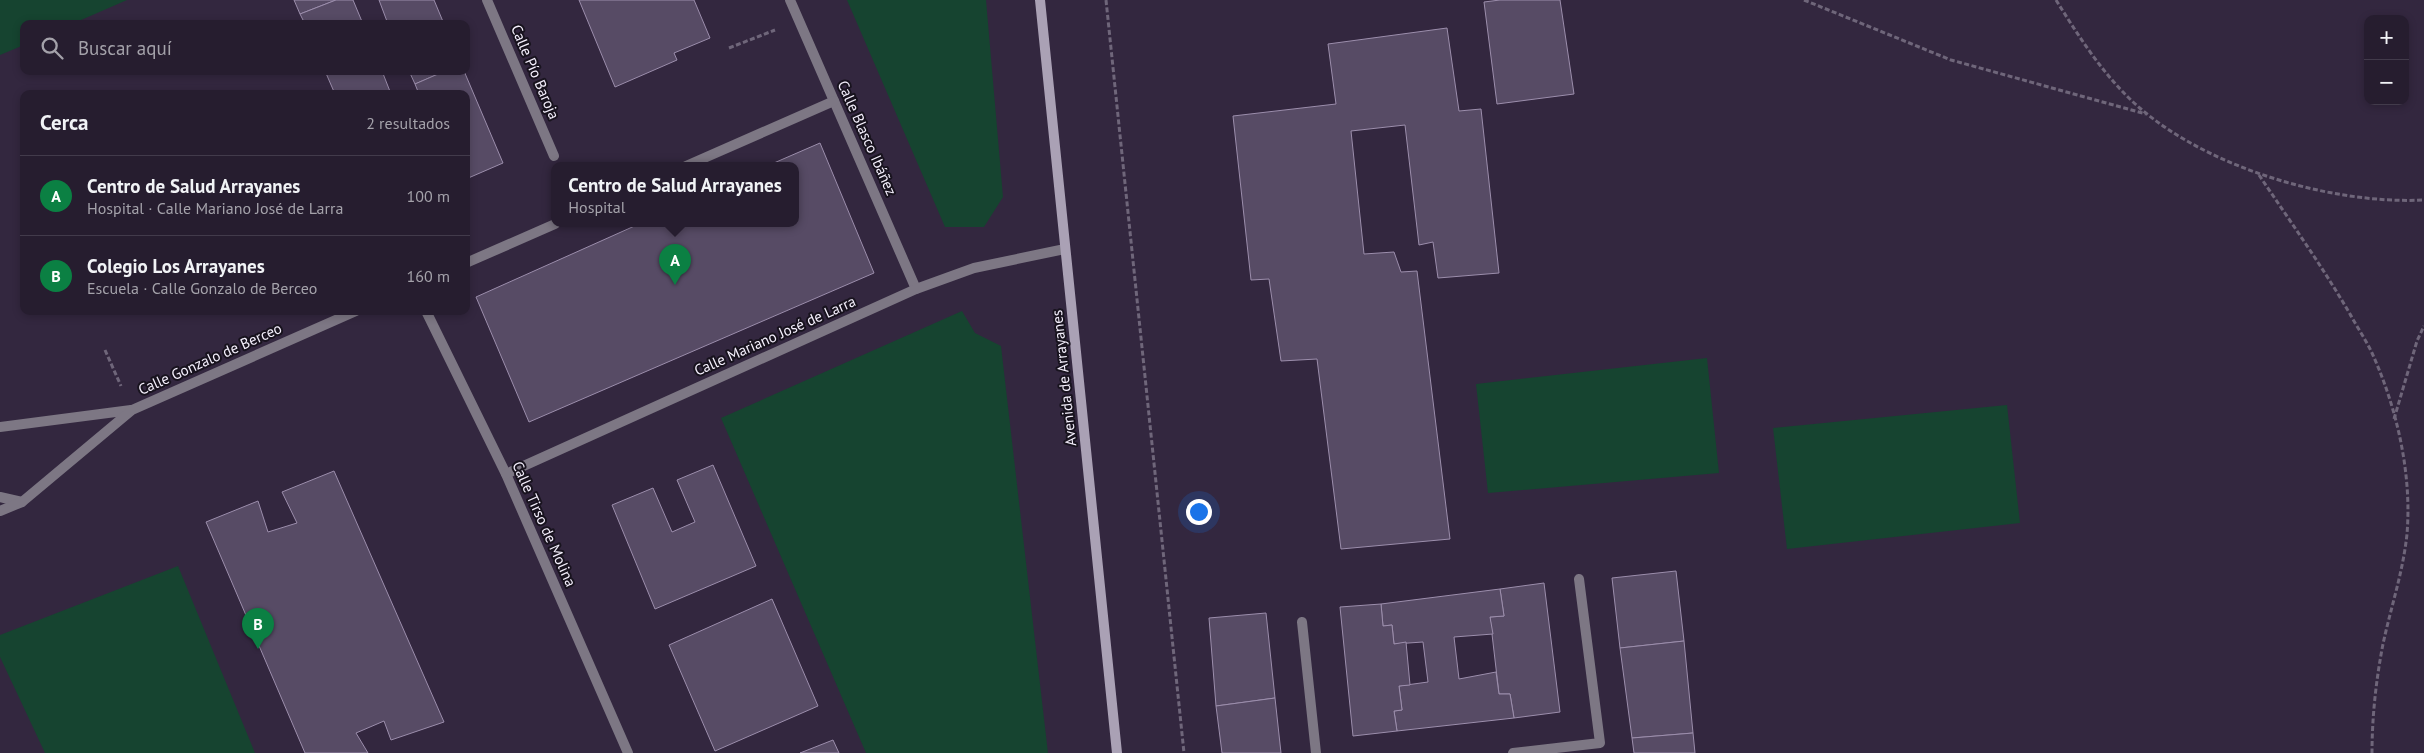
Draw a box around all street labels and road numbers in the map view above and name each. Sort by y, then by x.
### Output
street label: Calle Pío Baroja [507,22,564,122]
street label: Calle Blasco Ibáñez [834,77,901,198]
street label: Calle Mariano José de Larra [691,291,859,380]
street label: Avenida de Arrayanes [1047,309,1080,447]
street label: Calle Gonzalo de Berceo [135,318,285,399]
street label: Calle Tirso de Molina [508,458,581,589]

